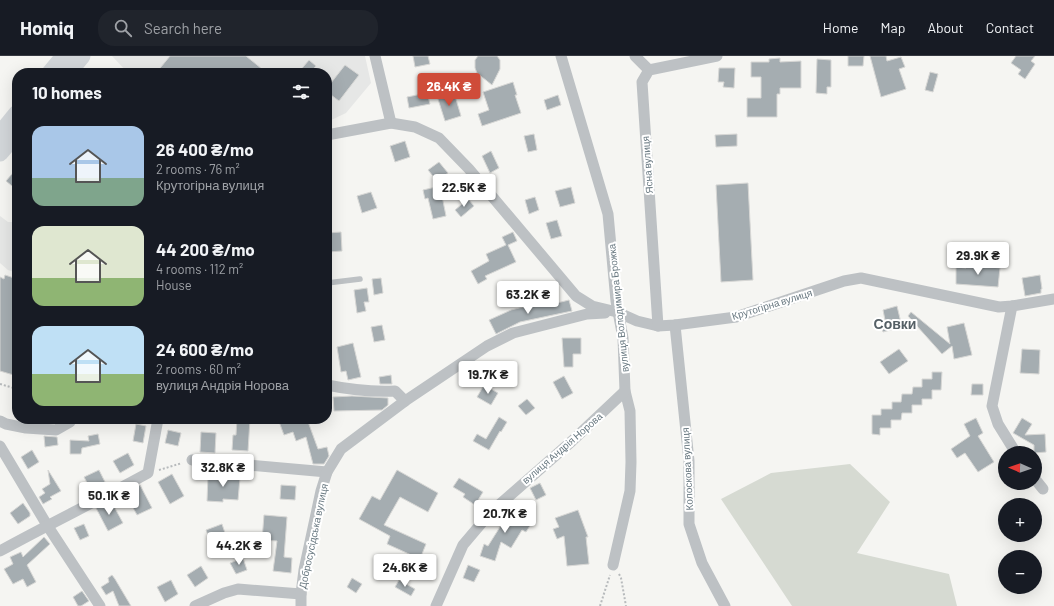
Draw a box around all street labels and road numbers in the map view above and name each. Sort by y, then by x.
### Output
street label: Ясна вулиця [639,136,655,194]
street label: вулиця Володимира Брожка [605,243,631,373]
street label: Крутогірна вулиця [730,286,814,322]
street label: вулиця Андрія Норова [519,410,605,486]
street label: Колоскова вулиця [679,427,695,511]
street label: Добросусідська вулиця [296,482,330,590]

